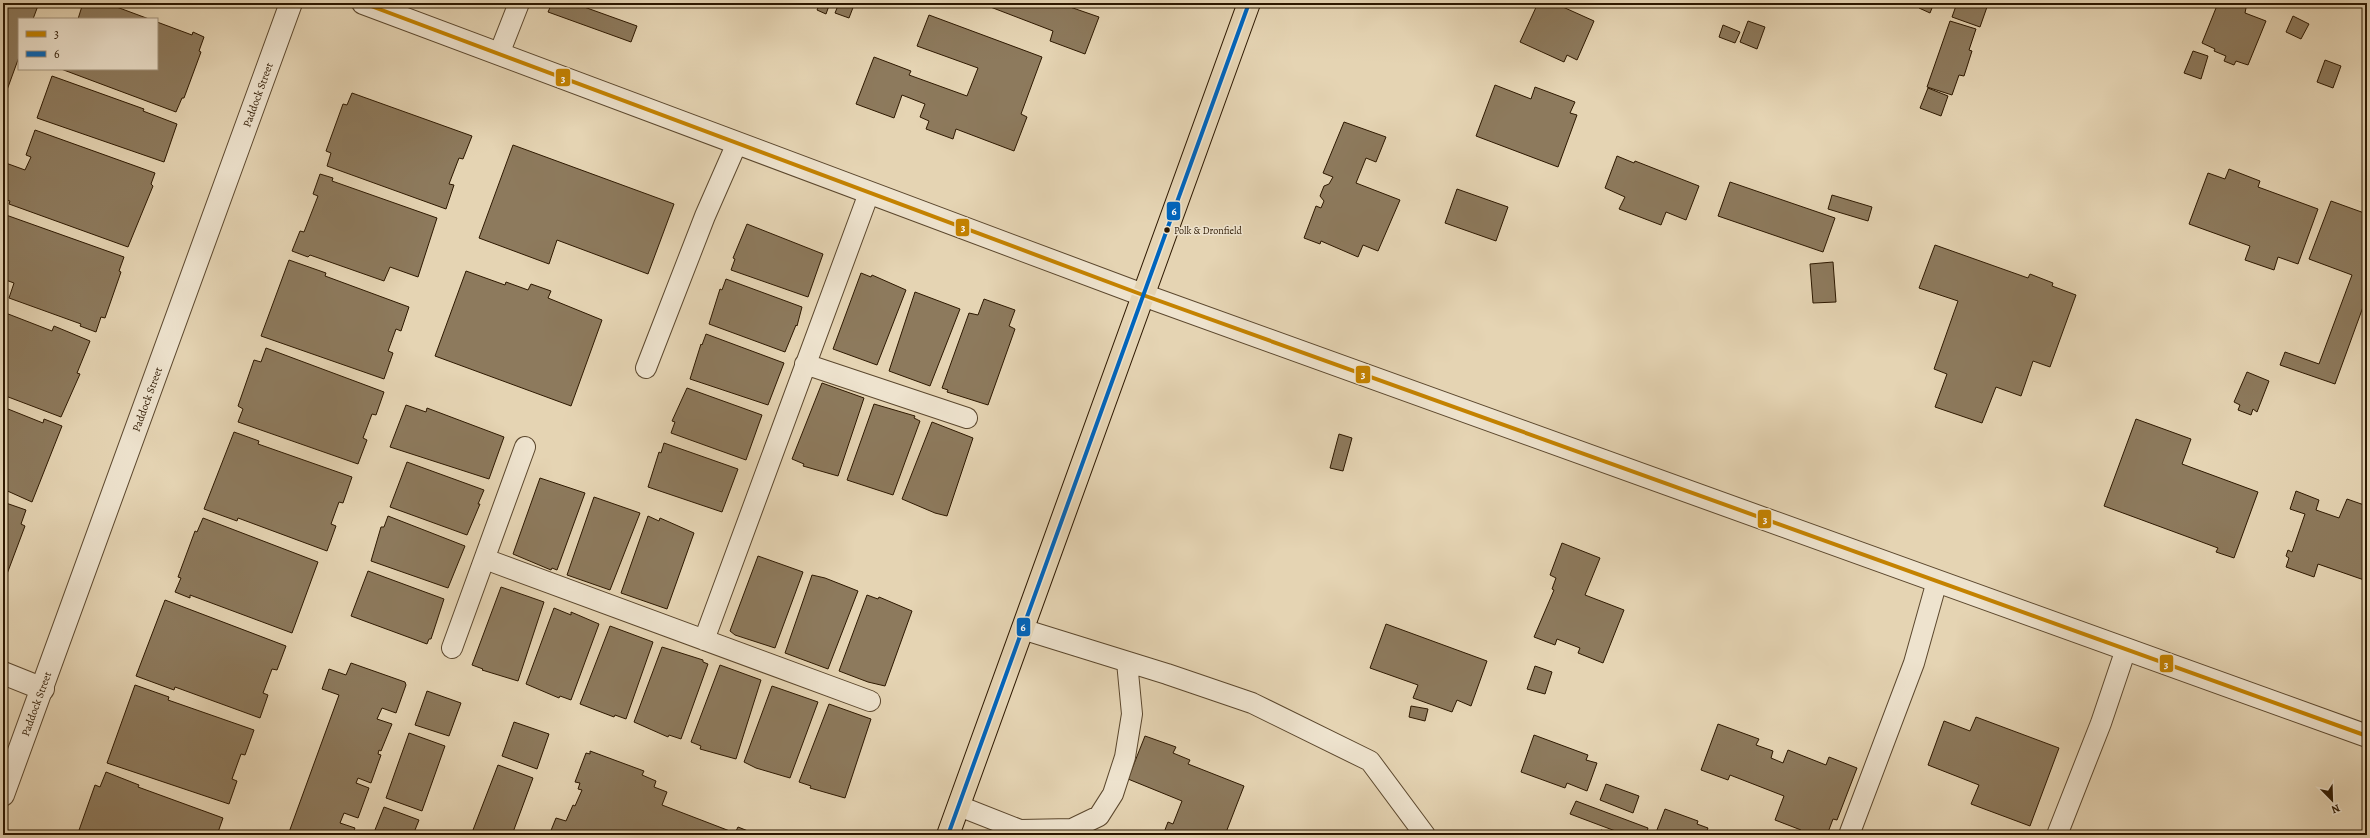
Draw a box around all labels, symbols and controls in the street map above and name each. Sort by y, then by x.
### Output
legend [18,18,158,70]
text: 3 [54,26,59,42]
text: 6 [54,46,60,62]
street label: Paddock Street [239,60,276,129]
line badge: 3 [555,68,571,87]
text: 3 [561,71,566,86]
line badge: 6 [1166,201,1181,221]
text: 6 [1171,204,1177,219]
line badge: 3 [955,218,970,237]
text: 3 [961,220,966,235]
place label: Polk & Dronfield [1174,224,1242,237]
marker: Polk & Dronfield [1162,225,1172,235]
street label: Paddock Street [128,365,166,434]
line badge: 3 [1355,365,1371,384]
text: 3 [1361,367,1366,382]
line badge: 3 [1757,509,1772,529]
text: 3 [1763,512,1768,527]
line badge: 6 [1016,617,1031,637]
text: 6 [1020,620,1026,635]
line badge: 3 [2159,654,2174,673]
text: 3 [2164,657,2169,672]
street label: Paddock Street [18,669,55,738]
north arrow [2312,780,2352,820]
text: N [2329,800,2342,817]

